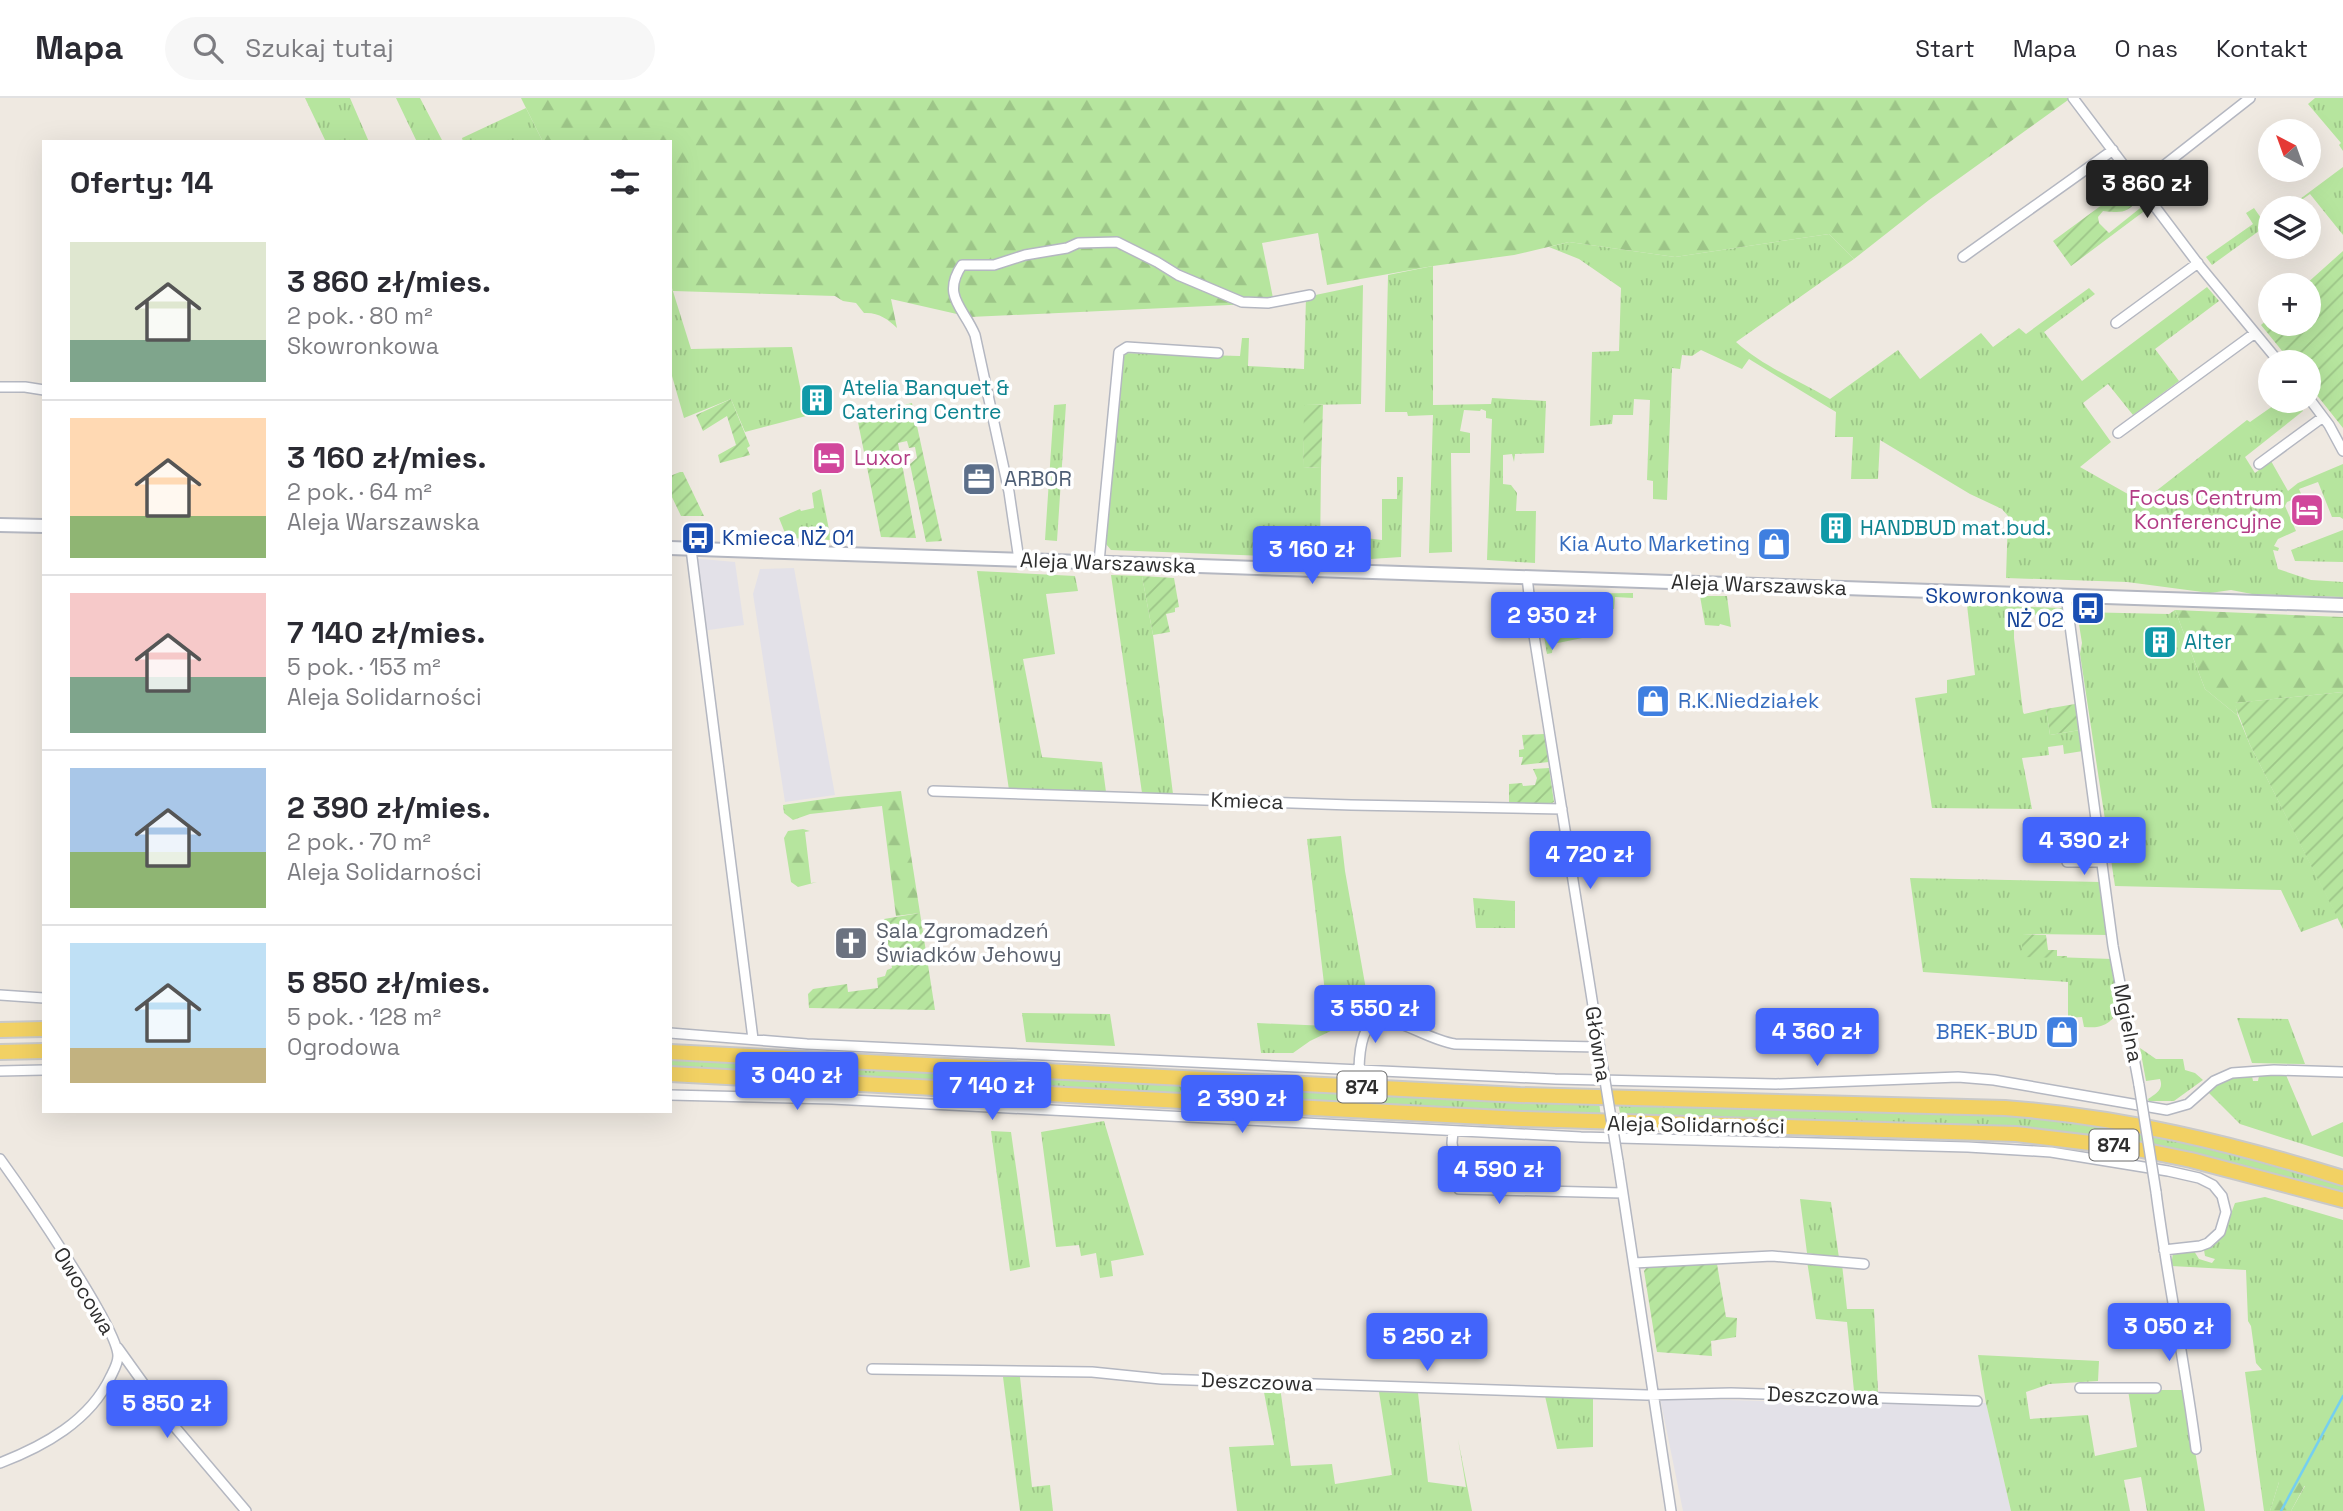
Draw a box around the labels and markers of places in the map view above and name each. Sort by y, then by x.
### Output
pin: 3 860 zł [2075,160,2219,220]
place label: Atelia Banquet & Catering Centre [842,374,1010,425]
building icon: Atelia Banquet & Catering Centre [798,381,836,419]
hotel icon: Luxor [810,439,848,477]
place label: Luxor [854,444,911,471]
office icon: ARBOR [960,460,998,498]
place label: ARBOR [1004,465,1072,492]
place label: Focus Centrum Konferencyjne [2129,484,2282,535]
hotel icon: Focus Centrum Konferencyjne [2288,491,2326,529]
building icon: HANDBUD mat.bud. [1817,509,1855,547]
place label: HANDBUD mat.bud. [1860,514,2051,541]
bus stop icon: Kmieca NŻ 01 [679,519,717,557]
place label: Kmieca NŻ 01 [722,524,854,551]
shop icon: Kia Auto Marketing [1755,525,1793,563]
pin: 3 160 zł [1240,526,1384,586]
place label: Kia Auto Marketing [1559,530,1750,557]
place label: Skowronkowa NŻ 02 [1925,582,2064,633]
bus stop icon: Skowronkowa NŻ 02 [2069,589,2107,627]
pin: 2 930 zł [1480,592,1624,652]
building icon: Alter [2141,623,2179,661]
place label: Alter [2184,628,2232,655]
shop icon: R.K.Niedziałek [1634,682,1672,720]
place label: R.K.Niedziałek [1678,687,1819,714]
pin: 4 390 zł [2012,818,2156,877]
pin: 4 720 zł [1518,832,1662,891]
place label: Sala Zgromadzeń Świadków Jehowy [876,917,1062,968]
church icon: Sala Zgromadzeń Świadków Jehowy [832,924,870,962]
pin: 3 550 zł [1303,986,1447,1045]
pin: 4 360 zł [1745,1009,1889,1068]
shop icon: BREK-BUD [2043,1013,2081,1051]
place label: BREK-BUD [1936,1018,2038,1045]
pin: 3 040 zł [725,1052,869,1112]
pin: 7 140 zł [920,1062,1064,1122]
pin: 2 390 zł [1170,1076,1314,1135]
pin: 4 590 zł [1427,1146,1571,1206]
pin: 3 050 zł [2097,1304,2241,1363]
pin: 5 250 zł [1355,1314,1499,1373]
pin: 5 850 zł [95,1380,239,1440]

